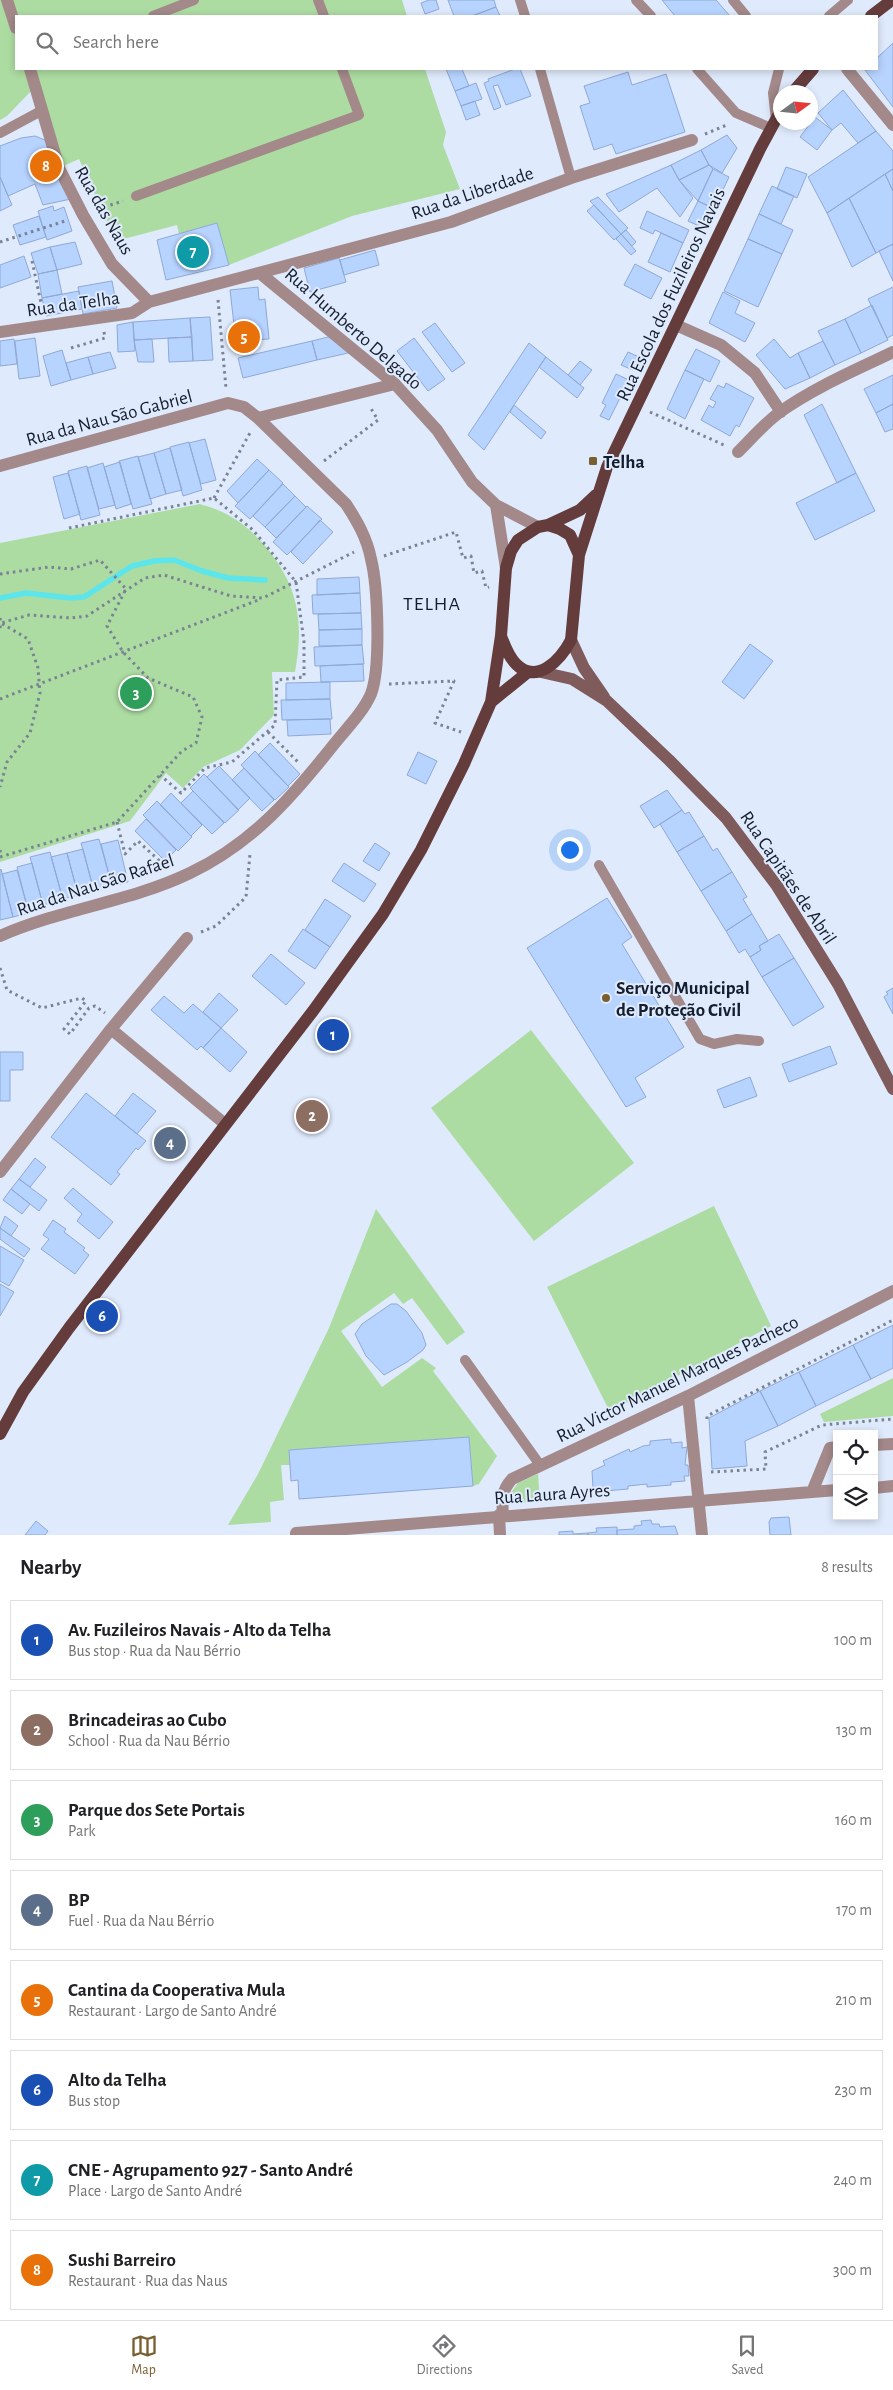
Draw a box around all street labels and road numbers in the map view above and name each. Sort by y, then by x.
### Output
street label: Rua das Naus [71,163,137,258]
street label: Rua da Liberdade [409,164,536,223]
street label: Rua Escola dos Fuzileiros Navais [614,185,729,404]
street label: Rua Humberto Delgado [281,265,425,394]
street label: Rua da Telha [25,289,121,320]
street label: Rua da Nau São Gabriel [24,387,195,450]
street label: Rua Capitães de Abril [736,808,839,948]
street label: Rua da Nau São Rafael [15,851,176,920]
street label: Rua Victor Manuel Marques Pacheco [554,1312,802,1446]
street label: Rua Laura Ayres [493,1481,611,1508]

